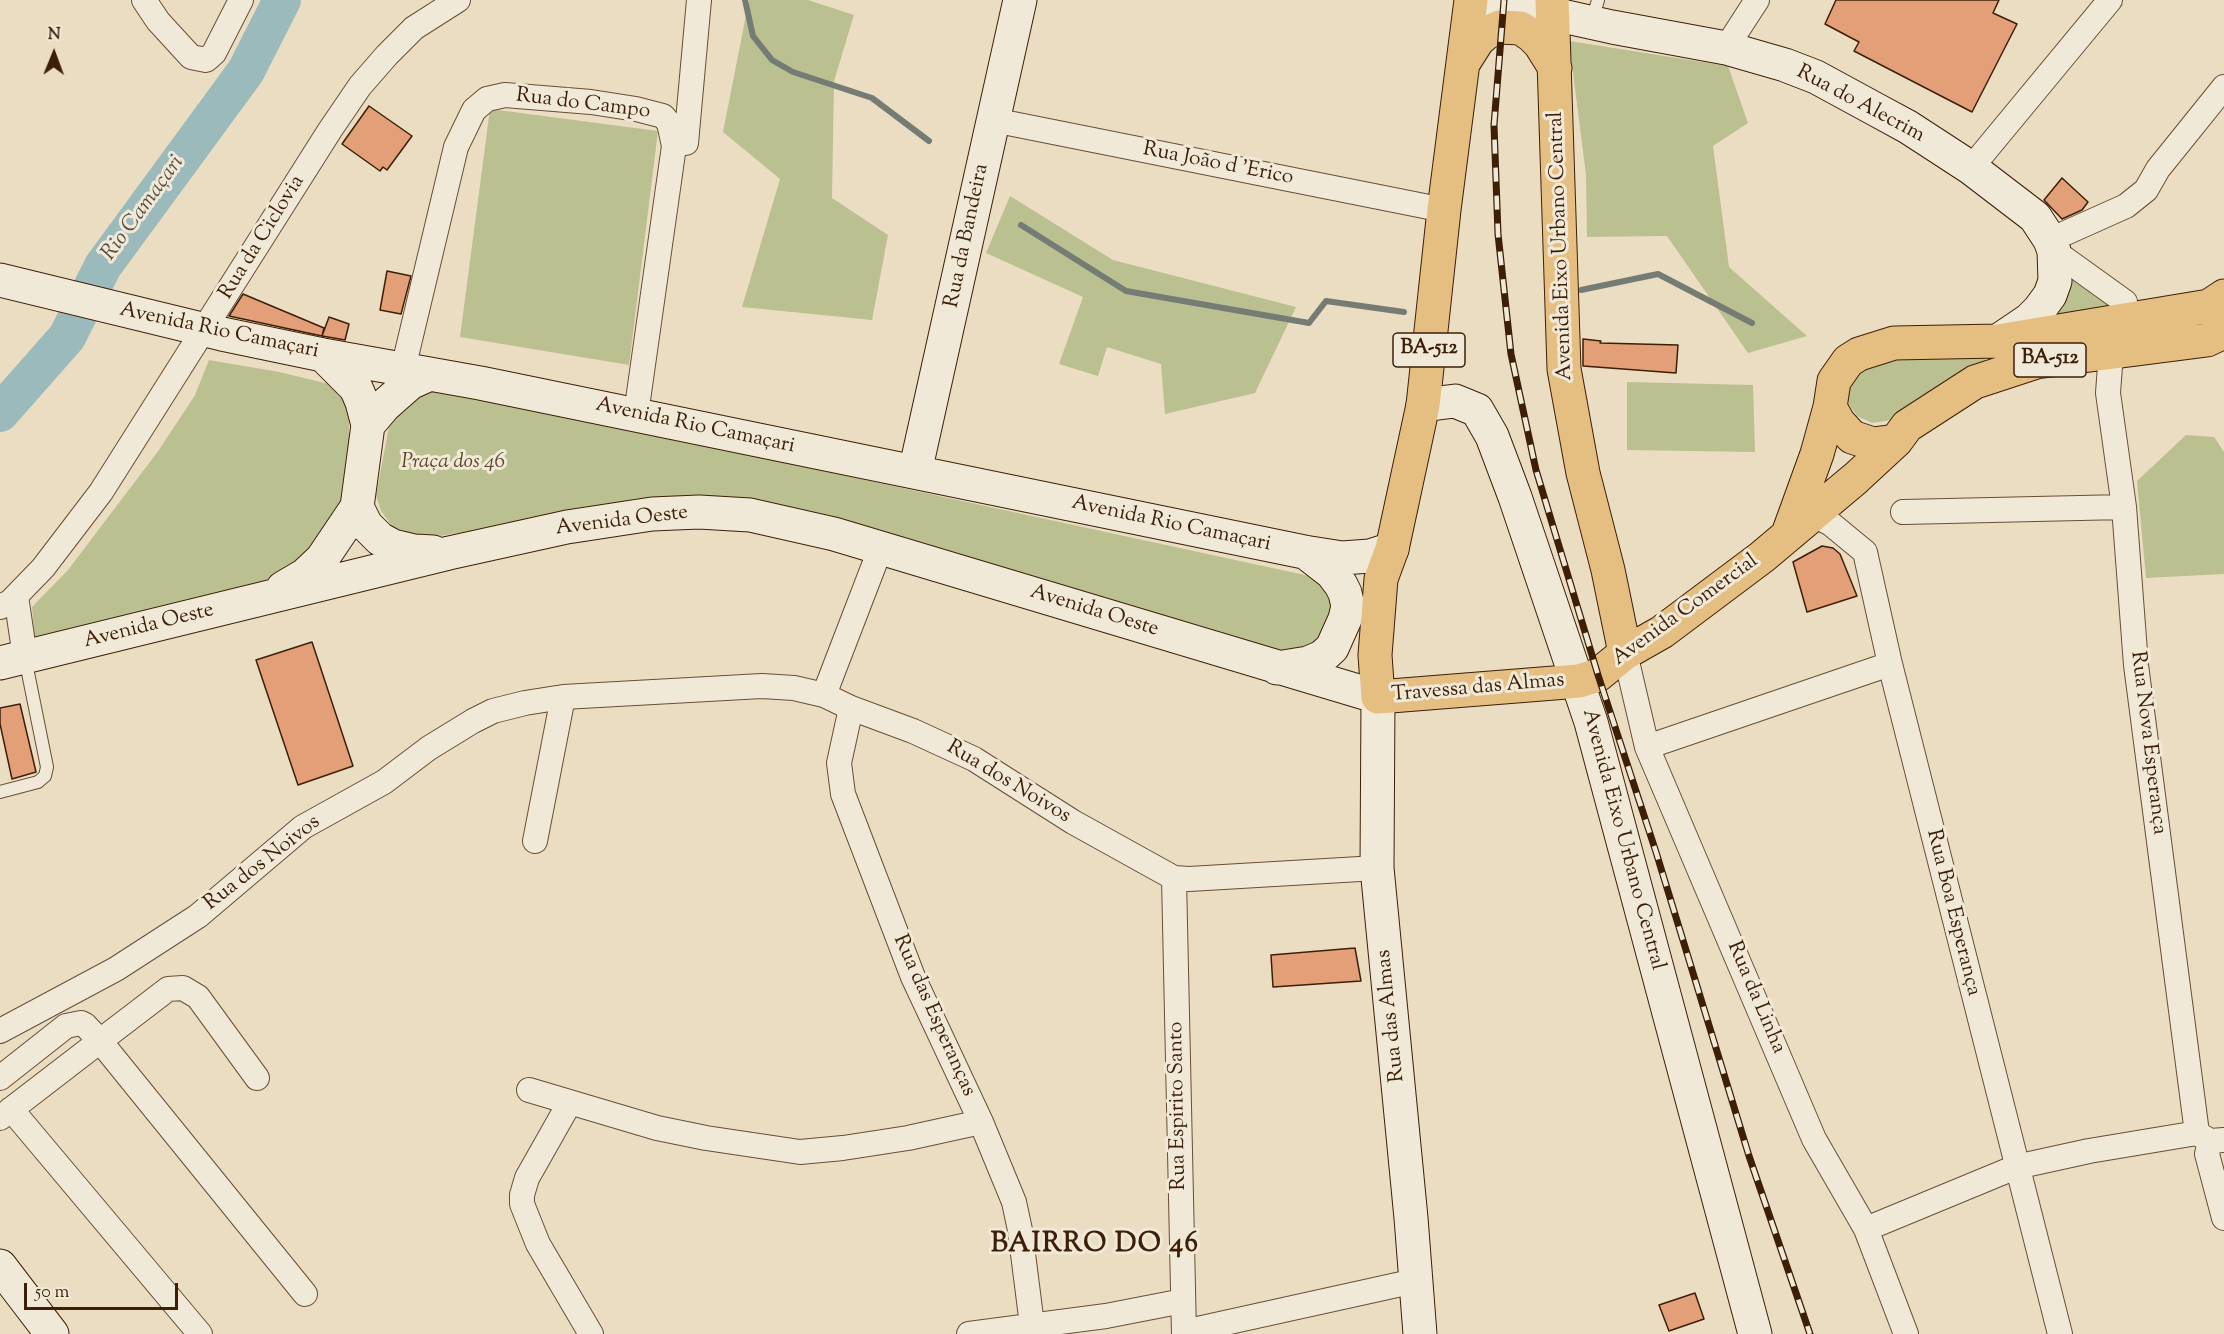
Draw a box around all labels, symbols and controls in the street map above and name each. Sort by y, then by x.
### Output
north arrow [24,24,84,84]
text: N [48,24,61,47]
street label: Rua do Alecrim [1792,61,1928,149]
street label: Rua do Campo [514,84,652,126]
street label: Avenida Eixo Urbano Central [1545,111,1579,381]
street label: Rua João d 'Erico [1141,138,1295,192]
water label: Rio Camaçari [97,151,191,267]
street label: Rua da Bandeira [940,162,996,310]
street label: Rua da Ciclovia [215,171,311,305]
street label: Avenida Rio Camaçari [117,299,321,365]
road number: BA-512 [1393,333,1465,367]
road number: BA-512 [2014,343,2086,377]
street label: Avenida Rio Camaçari [593,394,797,460]
park label: Praça dos 46 [401,450,505,476]
street label: Avenida Rio Camaçari [1069,492,1273,558]
street label: Avenida Oeste [554,501,690,543]
street label: Avenida Comercial [1608,550,1764,672]
street label: Avenida Oeste [1027,580,1161,644]
street label: Avenida Oeste [81,599,217,655]
street label: Rua Nova Esperança [2123,650,2171,836]
street label: Travessa das Almas [1390,669,1566,709]
street label: Avenida Eixo Urbano Central [1575,707,1669,973]
street label: Rua dos Noivos [941,736,1075,830]
street label: Rua dos Noivos [200,811,326,917]
street label: Rua Boa Esperança [1919,827,1985,999]
street label: Rua das Esperanças [886,931,980,1101]
street label: Rua da Linha [1720,938,1790,1058]
street label: Rua das Almas [1373,948,1411,1084]
street label: Rua Espirito Santo [1165,1021,1193,1191]
district label: BAIRRO DO 46 [991,1230,1199,1262]
scale bar [27,1271,182,1309]
text: 50 m [35,1280,69,1306]

